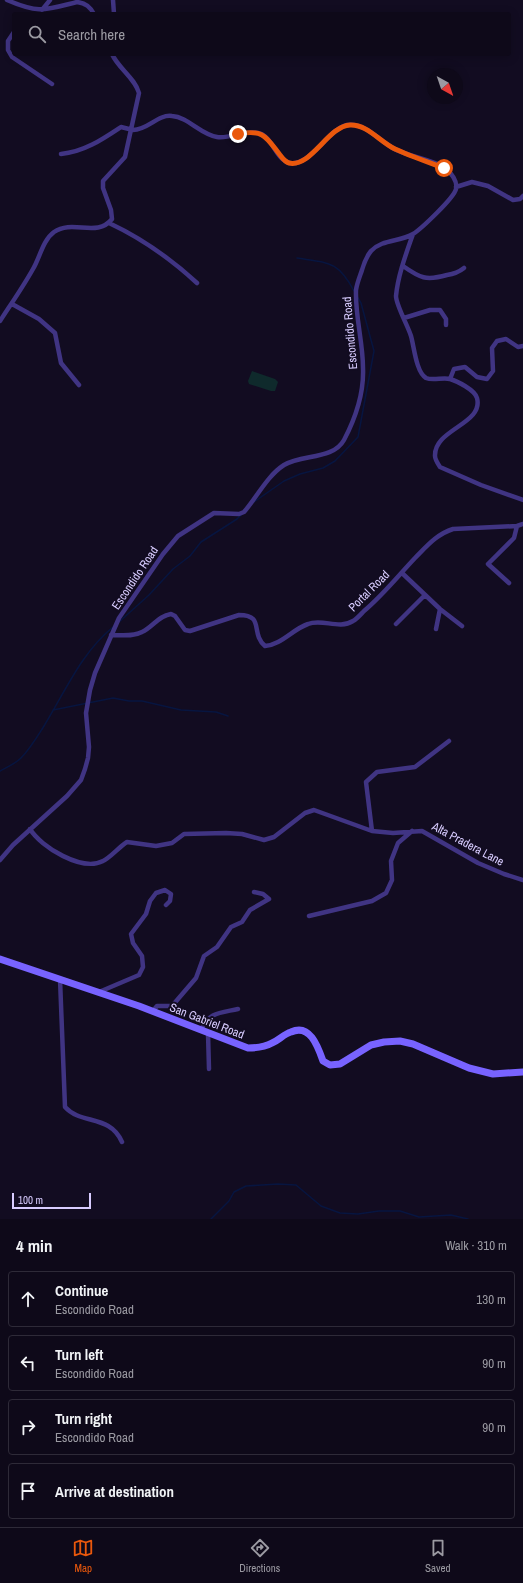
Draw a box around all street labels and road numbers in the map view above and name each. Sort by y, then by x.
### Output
street label: Escondido Road [339,296,361,370]
street label: Escondido Road [108,543,162,613]
street label: Portal Road [345,567,393,615]
street label: Alta Pradera Lane [428,818,507,870]
street label: San Gabriel Road [167,999,247,1043]

